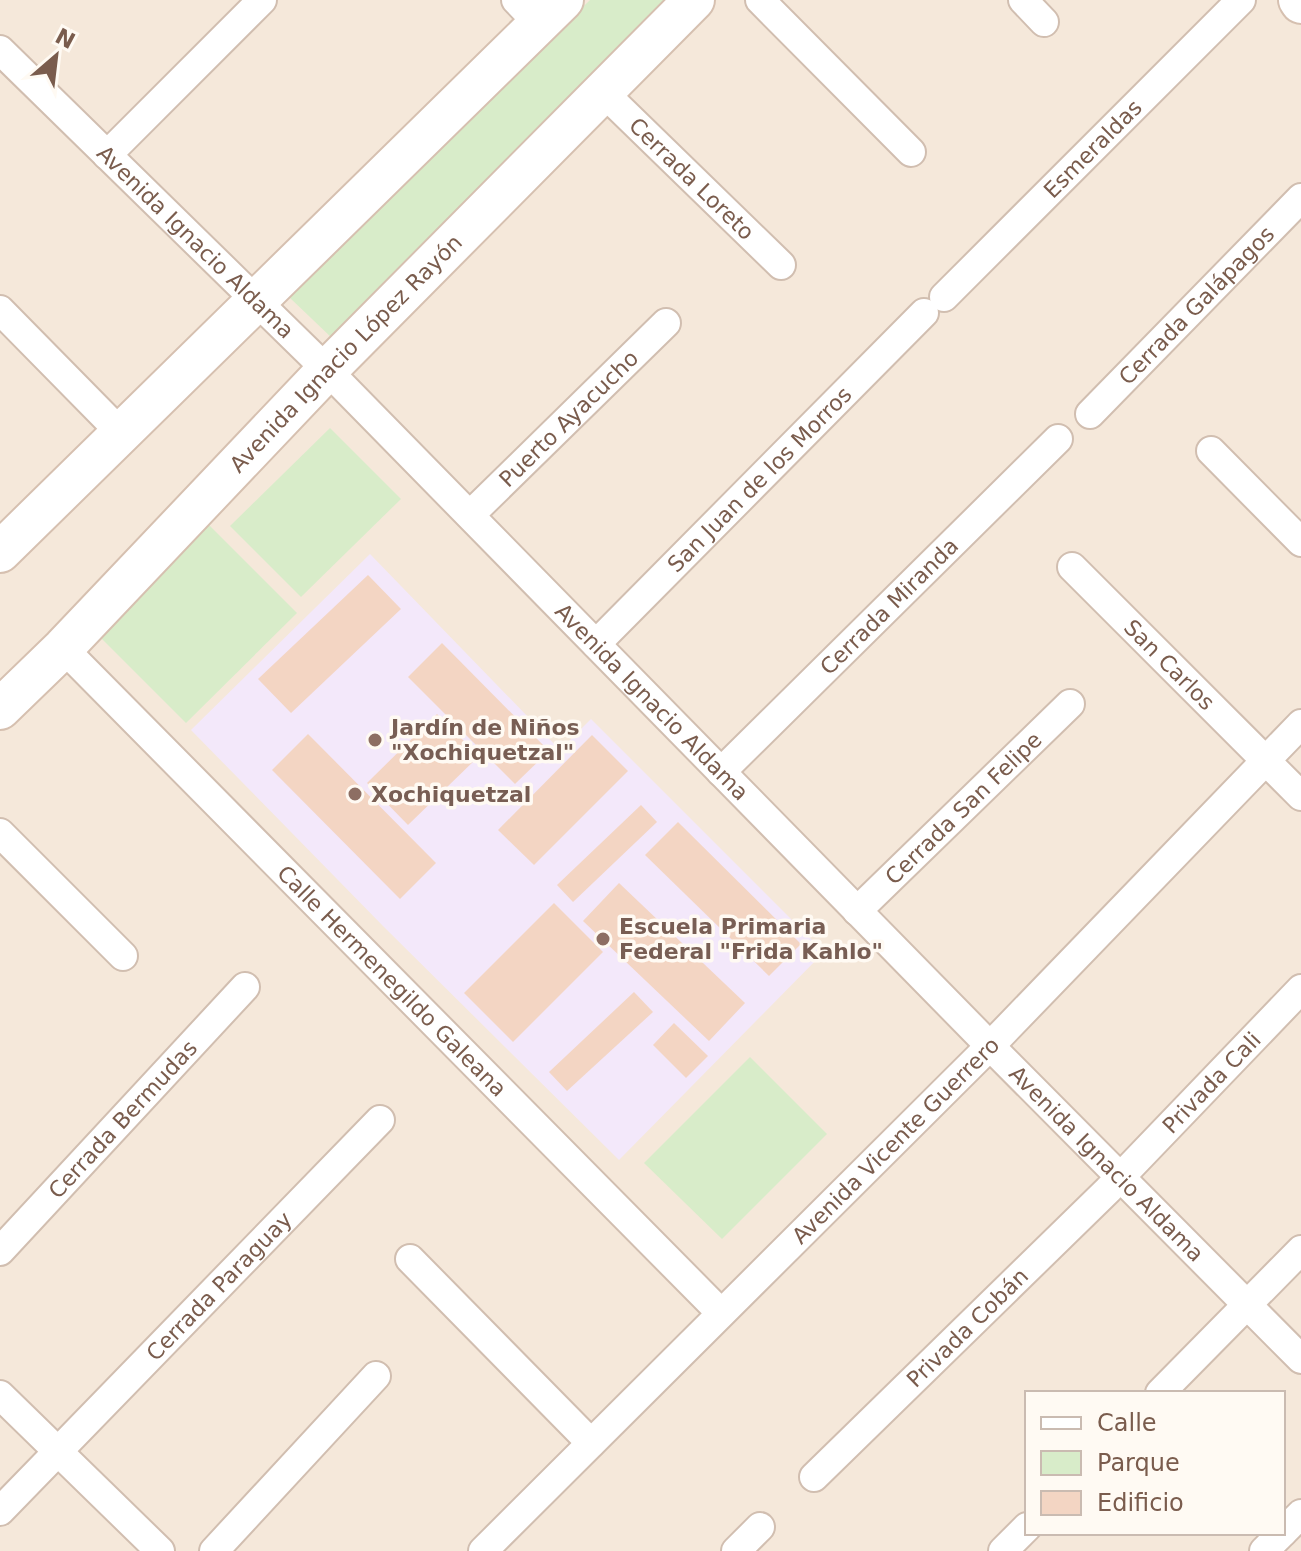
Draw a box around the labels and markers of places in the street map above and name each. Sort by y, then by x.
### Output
place label: Jardín de Niños "Xochiquetzal" [389,715,580,765]
marker: Jardín de Niños "Xochiquetzal" [366,731,384,749]
place label: Xochiquetzal [371,782,531,807]
marker: Xochiquetzal [346,785,364,803]
place label: Escuela Primaria Federal "Frida Kahlo" [619,914,883,964]
marker: Escuela Primaria Federal "Frida Kahlo" [594,930,612,948]

